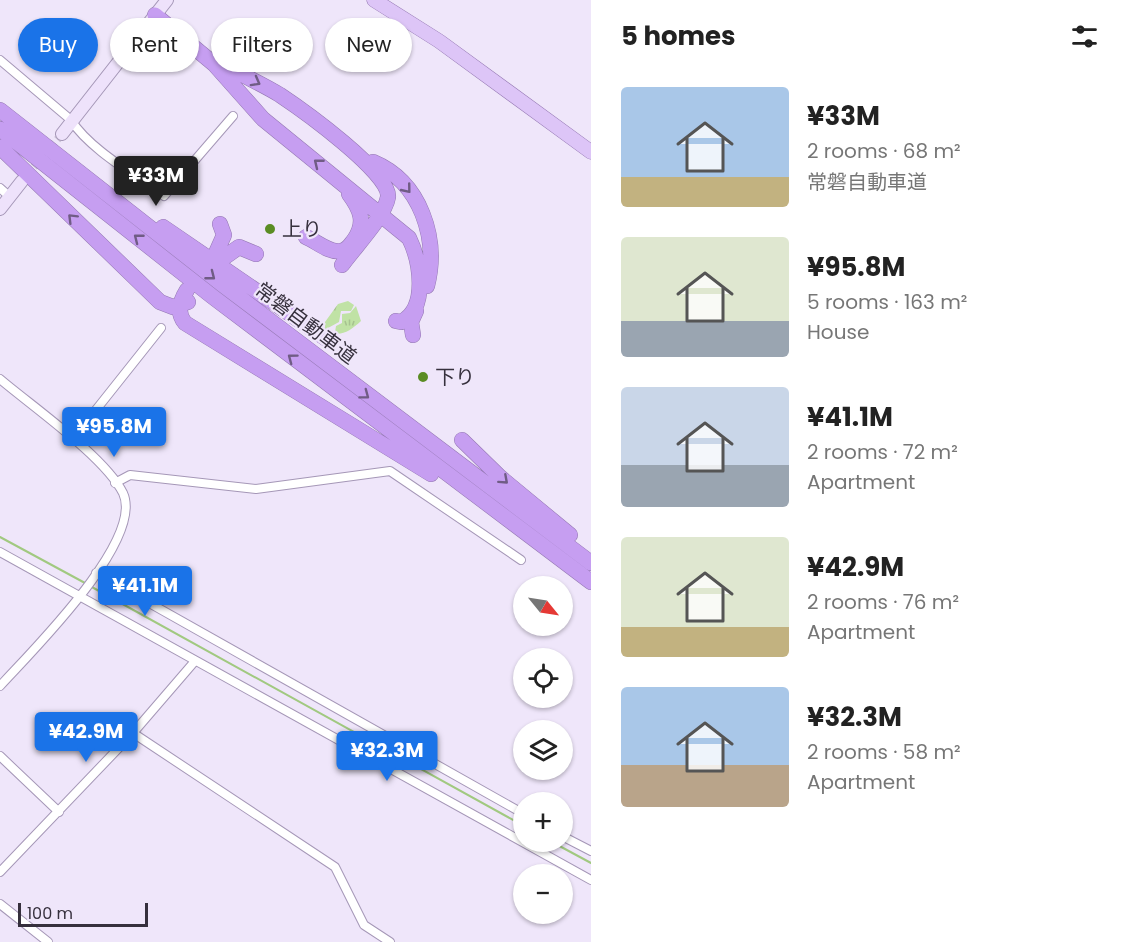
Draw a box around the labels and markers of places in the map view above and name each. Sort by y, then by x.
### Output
pin: ¥33M [120,156,192,207]
place label: 上り [282,215,322,243]
marker: 上り [263,222,277,236]
place label: 下り [435,363,475,391]
marker: 下り [416,370,430,384]
pin: ¥95.8M [65,407,163,458]
pin: ¥41.1M [96,566,194,617]
pin: ¥42.9M [37,712,135,763]
pin: ¥32.3M [338,731,436,782]

